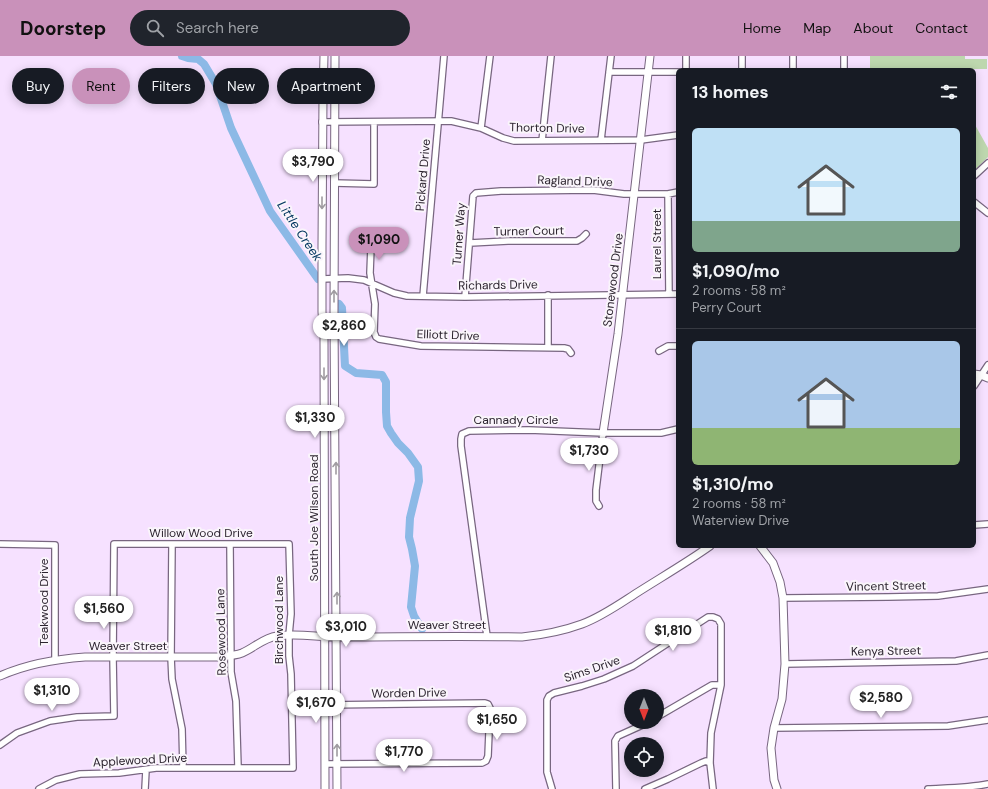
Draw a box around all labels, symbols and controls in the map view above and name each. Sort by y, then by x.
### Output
search box [130,10,410,46]
text: Doorstep [20,16,106,41]
icon: search [144,17,166,39]
text: Search here [176,18,259,38]
text: Home [743,19,781,37]
text: Map [803,19,831,37]
text: About [853,19,893,37]
text: Contact [915,19,968,37]
chip: Buy [12,68,64,104]
chip: Rent [72,68,130,104]
chip: Filters [138,68,205,104]
chip: New [213,68,269,104]
chip: Apartment [277,68,375,104]
text: 13 homes [692,81,769,103]
icon: filters [938,81,960,103]
street label: Thorton Drive [509,119,585,137]
street label: Pickard Drive [412,138,434,212]
pin: $3,790 [280,149,346,183]
text: $3,790 [291,153,335,170]
icon: home [790,154,862,226]
street label: Ragland Drive [537,172,613,190]
one-way arrow [318,196,326,209]
water label: Little Creek [274,197,327,265]
street label: Turner Way [449,202,469,266]
street label: Laurel Street [649,208,665,279]
street label: Turner Court [494,222,565,240]
pin: $1,090 [346,227,412,261]
text: $1,090 [358,231,400,248]
street label: Stonewood Drive [599,232,627,328]
text: $1,090/mo [692,260,780,282]
street label: Richards Drive [458,276,538,294]
text: 2 rooms · 58 m² [692,282,786,299]
one-way arrow [330,290,338,303]
text: Perry Court [692,299,761,316]
pin: $2,860 [311,313,377,347]
text: $2,860 [322,317,366,334]
street label: Elliott Drive [416,326,480,344]
one-way arrow [320,367,328,380]
icon: home [790,367,862,439]
pin: $1,330 [282,405,348,439]
text: $1,330 [295,409,335,426]
street label: Cannady Circle [474,412,559,428]
pin: $1,730 [556,438,622,472]
text: $1,730 [569,442,609,459]
street label: South Joe Wilson Road [306,454,322,582]
one-way arrow [332,462,339,475]
text: $1,310/mo [692,473,774,495]
text: 2 rooms · 58 m² [692,495,786,512]
text: Waterview Drive [692,512,789,529]
street label: Willow Wood Drive [149,525,253,541]
street label: Teakwood Drive [36,558,52,646]
street label: Birchwood Lane [271,576,287,664]
street label: Vincent Street [846,577,927,595]
street label: Rosewood Lane [212,588,230,676]
one-way arrow [333,592,341,605]
pin: $1,560 [71,596,137,630]
text: $1,560 [83,600,125,617]
pin: $3,010 [313,614,379,648]
street label: Weaver Street [408,617,487,633]
text: $3,010 [325,618,367,635]
pin: $1,810 [640,618,706,652]
text: $1,810 [654,622,692,639]
street label: Weaver Street [89,638,168,654]
street label: Kenya Street [851,642,922,660]
street label: Sims Drive [562,652,622,686]
pin: $1,310 [19,678,85,712]
text: $1,310 [33,682,71,699]
street label: Worden Drive [371,684,447,702]
pin: $2,580 [848,685,914,719]
north arrow [624,689,664,729]
map controls [624,689,664,777]
text: $2,580 [859,689,903,706]
pin: $1,670 [283,690,349,724]
text: $1,670 [296,694,336,711]
pin: $1,650 [464,707,530,741]
text: $1,650 [476,711,518,728]
button: locate [624,737,664,777]
pin: $1,770 [371,739,437,773]
text: $1,770 [385,743,423,760]
one-way arrow [333,744,341,757]
street label: Applewood Drive [92,750,188,770]

